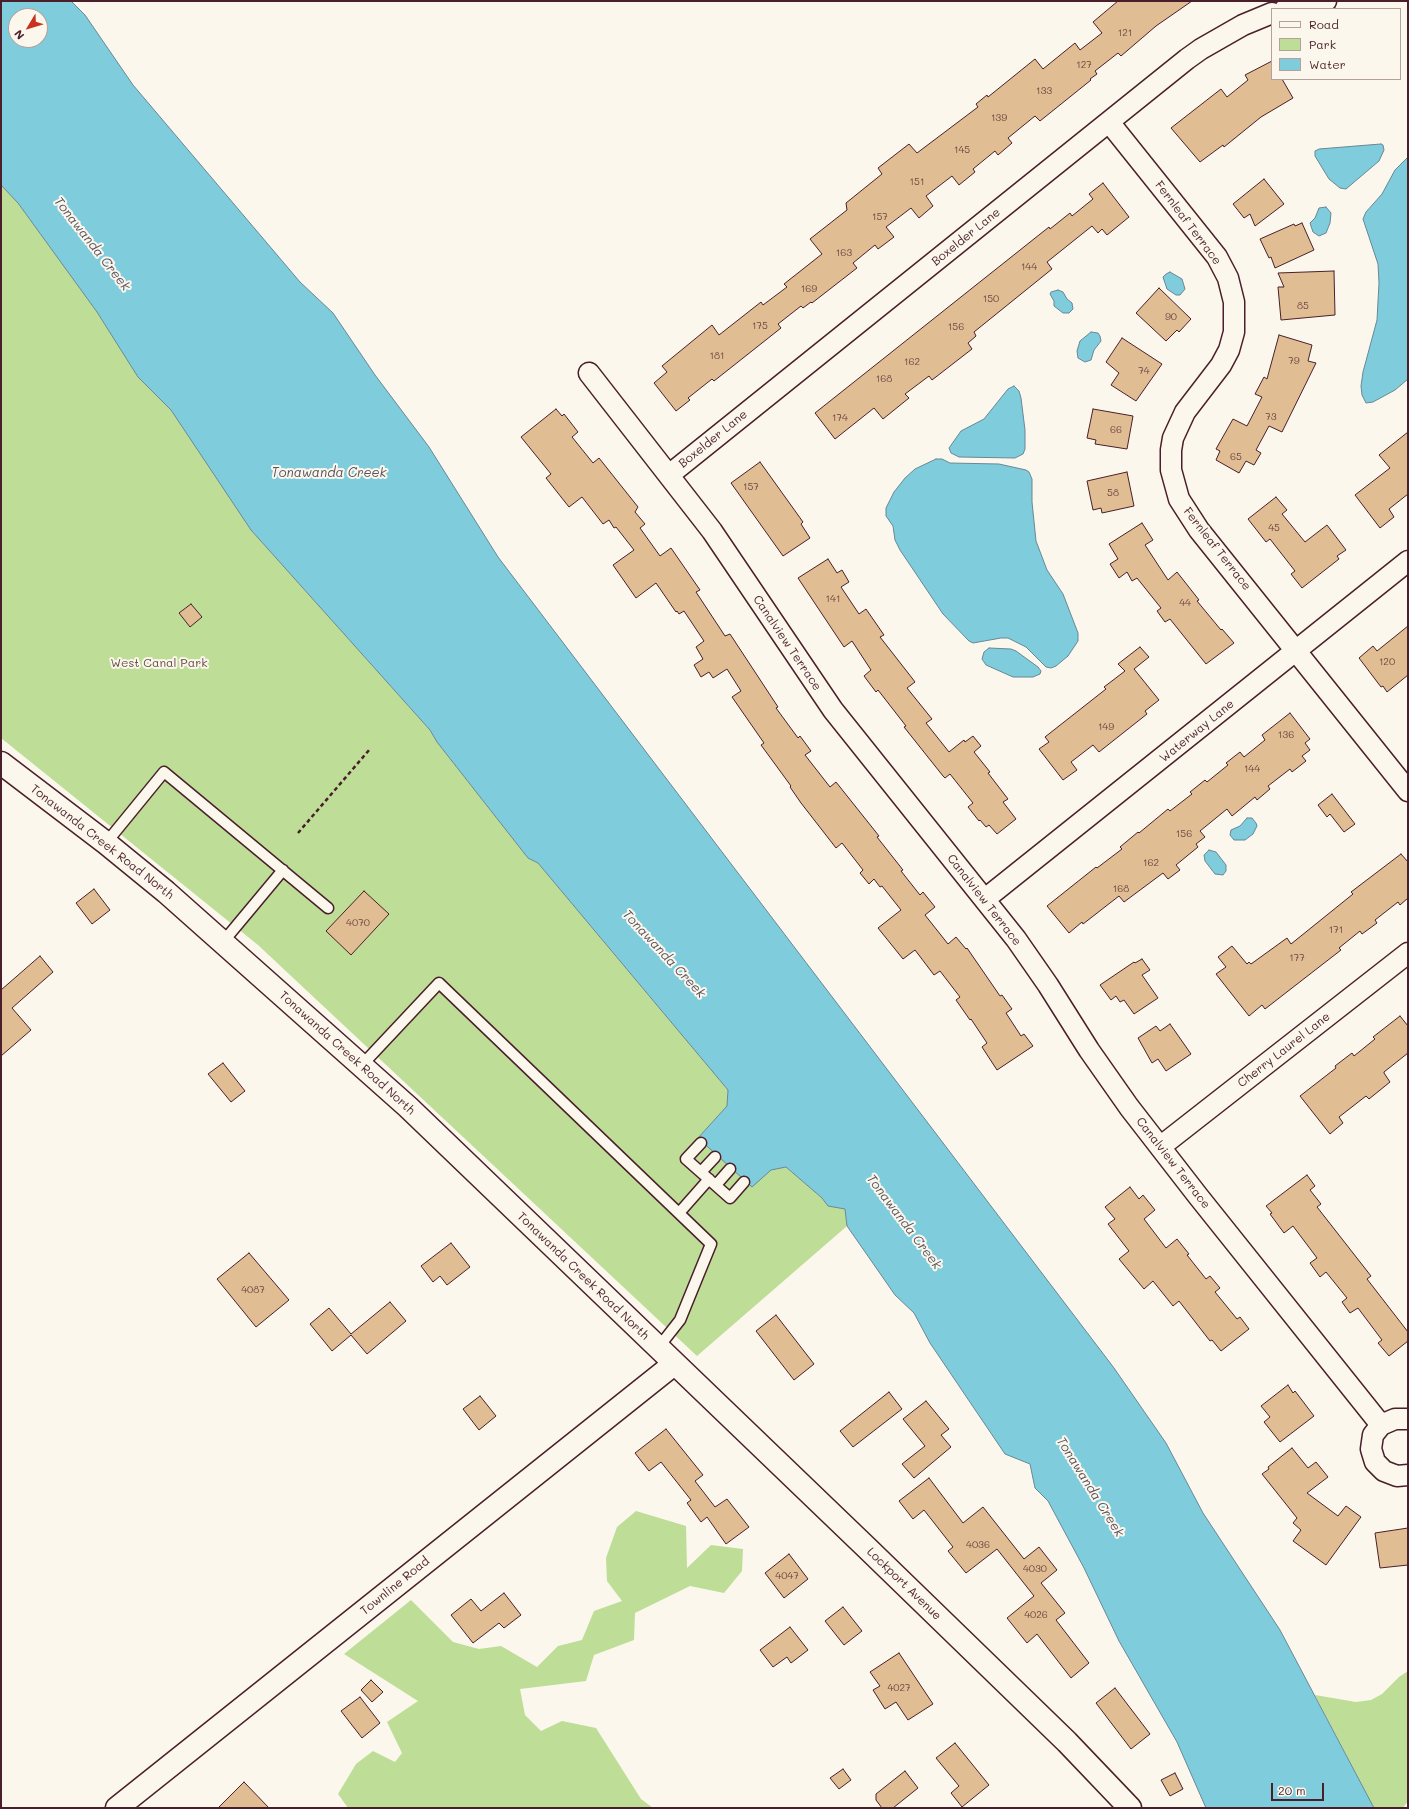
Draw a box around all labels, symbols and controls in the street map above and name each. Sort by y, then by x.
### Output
north arrow [8,8,48,48]
legend [1271,8,1401,80]
text: Road [1309,16,1339,32]
text: N [10,27,27,43]
house number: 121 [1118,27,1132,39]
text: Park [1309,36,1336,52]
text: Water [1309,56,1346,72]
house number: 127 [1076,59,1092,71]
house number: 133 [1036,85,1052,97]
house number: 139 [991,112,1007,124]
house number: 145 [954,144,970,156]
house number: 151 [910,176,924,188]
street label: Fernleaf Terrace [1152,178,1224,268]
water label: Tonawanda Creek [50,194,134,294]
street label: Boxelder Lane [929,205,1003,269]
house number: 157 [872,211,888,223]
house number: 163 [836,247,852,259]
house number: 144 [1021,261,1037,273]
house number: 169 [801,283,817,295]
house number: 150 [983,293,999,305]
house number: 85 [1297,300,1309,312]
house number: 90 [1165,311,1177,323]
house number: 175 [752,320,768,332]
house number: 156 [948,321,964,333]
house number: 181 [710,350,724,362]
house number: 79 [1288,355,1300,367]
house number: 162 [904,356,920,368]
house number: 74 [1138,365,1150,377]
house number: 168 [876,373,892,385]
street label: Boxelder Lane [676,407,750,471]
house number: 73 [1265,411,1277,423]
house number: 174 [832,412,848,424]
house number: 66 [1110,424,1122,436]
house number: 65 [1230,451,1242,463]
water label: Tonawanda Creek [272,465,386,481]
house number: 157 [743,481,759,493]
house number: 58 [1107,487,1119,499]
street label: Fernleaf Terrace [1180,505,1254,593]
house number: 45 [1268,522,1280,534]
street label: Canalview Terrace [750,593,824,693]
house number: 141 [826,593,840,605]
house number: 44 [1179,597,1191,609]
park label: West Canal Park [110,656,208,670]
house number: 120 [1379,656,1395,668]
street label: Waterway Lane [1157,697,1237,765]
house number: 149 [1098,721,1114,733]
house number: 136 [1278,729,1294,741]
house number: 144 [1244,763,1260,775]
street label: Tonawanda Creek Road North [28,782,176,902]
house number: 156 [1176,828,1192,840]
street label: Canalview Terrace [944,851,1024,949]
house number: 162 [1143,857,1159,869]
house number: 168 [1113,883,1129,895]
water label: Tonawanda Creek [619,907,709,1001]
house number: 4070 [346,917,370,929]
house number: 171 [1329,924,1343,936]
house number: 177 [1289,952,1305,964]
street label: Tonawanda Creek Road North [276,988,418,1118]
street label: Cherry Laurel Lane [1235,1009,1333,1091]
street label: Canalview Terrace [1133,1114,1213,1212]
water label: Tonawanda Creek [863,1171,945,1273]
street label: Tonawanda Creek Road North [514,1209,652,1343]
house number: 4087 [241,1284,265,1296]
water label: Tonawanda Creek [1053,1434,1127,1540]
house number: 4036 [966,1539,990,1551]
street label: Lockport Avenue [864,1545,944,1623]
street label: Townline Road [358,1554,432,1618]
house number: 4030 [1023,1563,1047,1575]
house number: 4047 [775,1570,799,1582]
house number: 4026 [1024,1609,1048,1621]
house number: 4027 [887,1682,911,1694]
scale bar [1273,1775,1326,1801]
text: 20 m [1278,1782,1306,1798]

